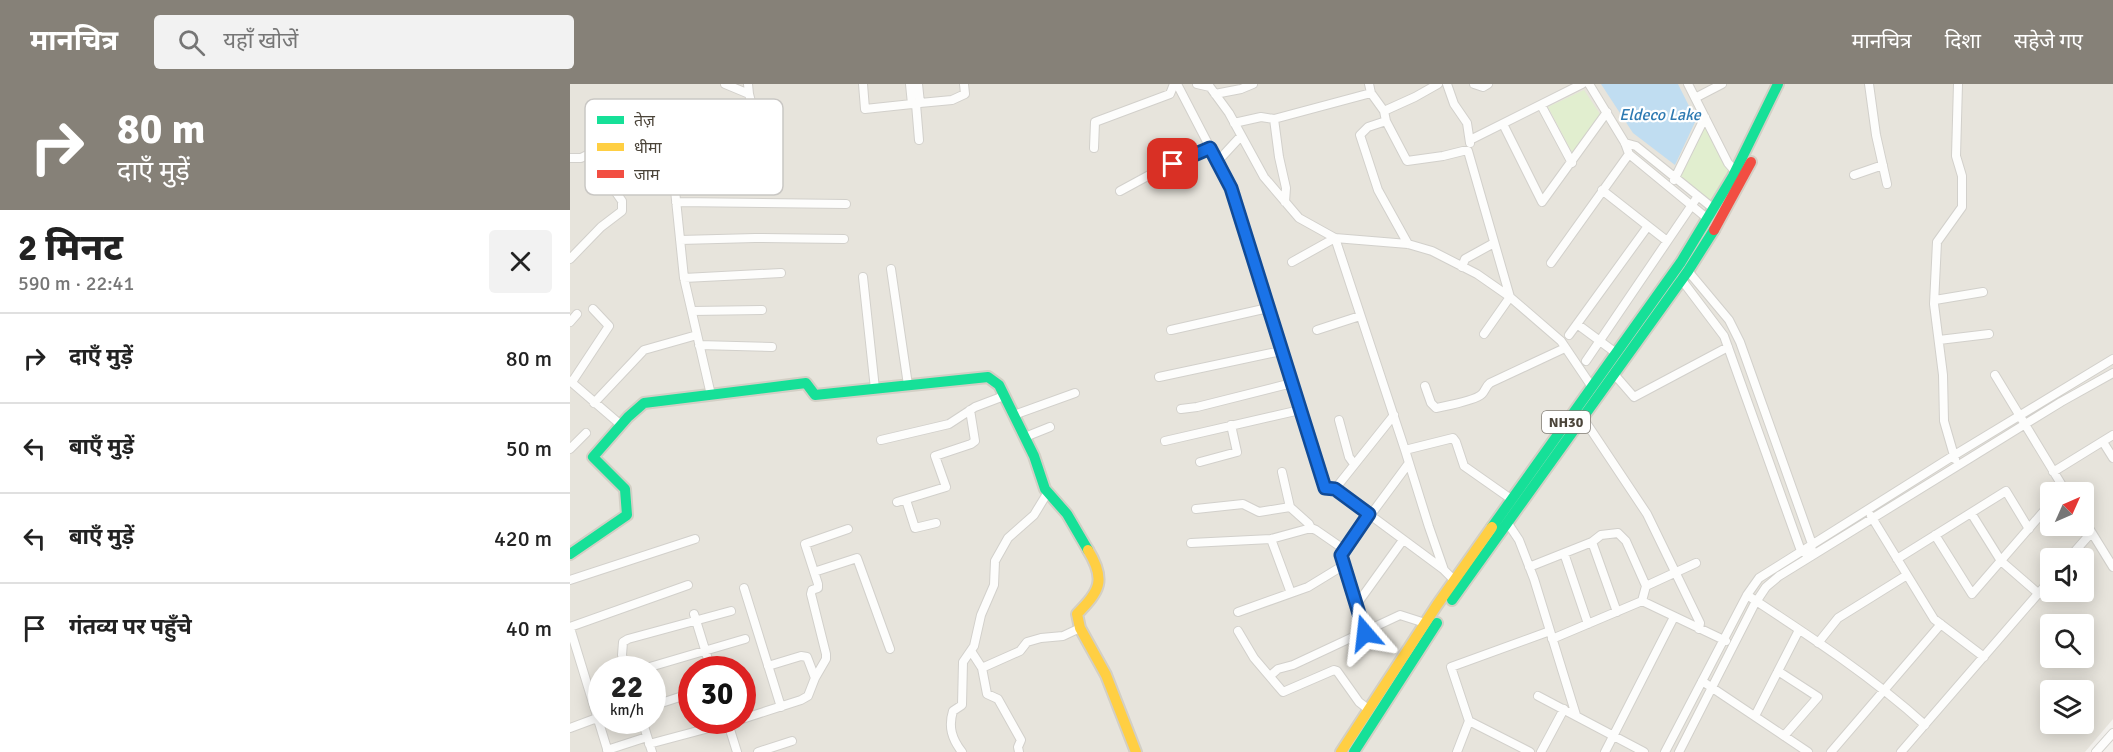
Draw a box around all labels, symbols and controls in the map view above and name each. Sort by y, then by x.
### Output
search box [154,15,574,69]
text: मानचित्र [30,24,118,58]
icon: search [175,26,208,59]
text: यहाँ खोजें [223,27,298,54]
text: मानचित्र [1852,28,1912,54]
text: दिशा [1945,28,1981,54]
text: सहेजे गए [2014,28,2083,54]
legend [585,99,783,195]
text: 80 m [117,104,206,155]
water label: Eldeco Lake [1619,105,1702,125]
icon: right [18,108,96,186]
text: तेज़ [634,111,656,131]
text: धीमा [634,138,663,158]
pin [1147,138,1198,189]
icon: arrive [1156,147,1189,180]
text: दाएँ मुड़ें [117,155,190,188]
text: जाम [634,165,660,185]
text: 2 मिनट [18,226,123,271]
button: close [489,230,552,293]
text: 590 m · 22:41 [18,271,134,296]
icon: right [18,342,51,375]
text: दाएँ मुड़ें [69,343,133,370]
text: 80 m [506,345,552,372]
road number: NH30 [1542,411,1590,433]
icon: left [18,432,51,465]
text: बाएँ मुड़ें [69,433,134,460]
text: 50 m [506,435,552,462]
north arrow [2040,482,2094,536]
map controls [2040,482,2094,734]
icon: left [18,522,51,555]
text: बाएँ मुड़ें [69,523,134,550]
text: 420 m [494,525,552,552]
button: sound [2040,548,2094,602]
position arrow [1333,601,1397,665]
icon: arrive [18,612,51,645]
text: गंतव्य पर पहुँचे [69,613,192,640]
button: search [2040,614,2094,668]
text: 40 m [506,615,552,642]
speed limit sign: 30 [678,656,756,734]
text: 22 [611,669,643,706]
button: layers [2040,680,2094,734]
text: km/h [610,701,644,719]

